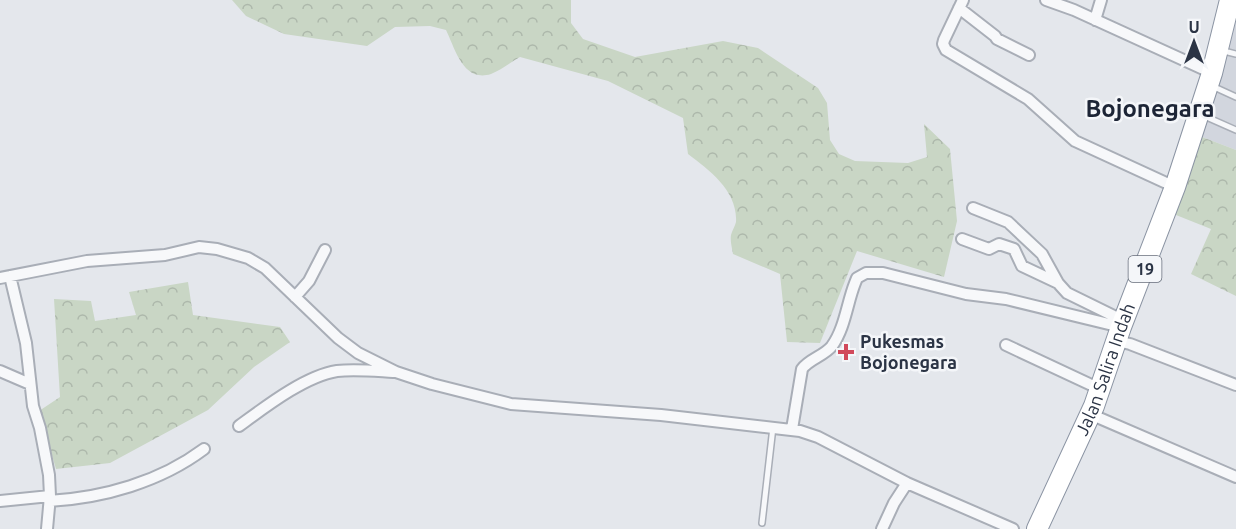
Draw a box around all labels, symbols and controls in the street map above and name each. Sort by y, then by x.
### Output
north arrow [1164,12,1224,72]
text: U [1188,18,1200,36]
district label: Bojonegara [1085,95,1215,122]
road number: 19 [1128,256,1162,282]
street label: Jalan Salira Indah [1071,300,1138,438]
place label: Pukesmas Bojonegara [860,331,957,372]
marker: Pukesmas Bojonegara [837,343,855,361]

